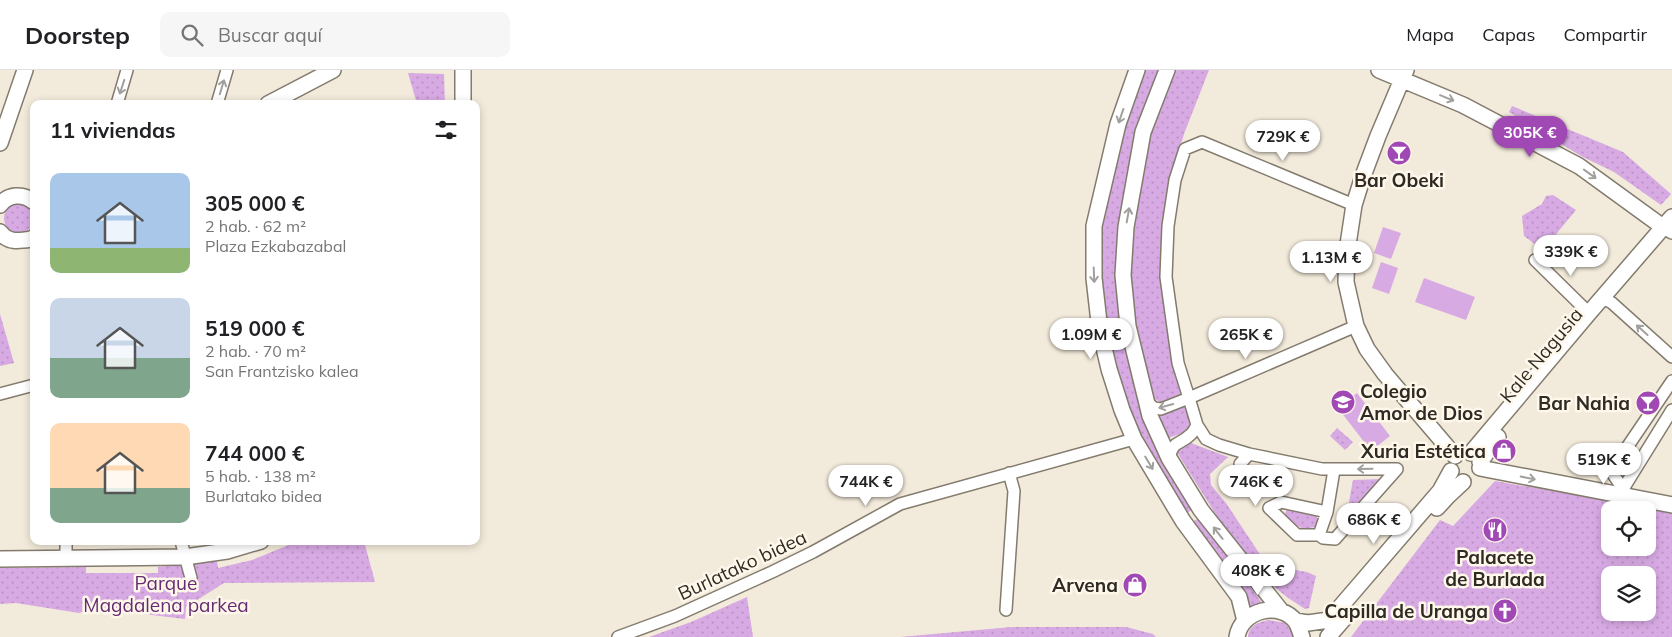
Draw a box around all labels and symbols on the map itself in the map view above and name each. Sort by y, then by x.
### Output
one-way arrow [117,79,126,94]
one-way arrow [217,79,227,95]
one-way arrow [1439,94,1454,103]
one-way arrow [1116,108,1125,123]
pin: 305K € [1489,116,1571,158]
pin: 729K € [1242,119,1324,162]
bar icon: Bar Obeki [1386,140,1412,166]
place label: Bar Obeki [1354,168,1444,192]
one-way arrow [1583,169,1597,179]
one-way arrow [1123,208,1133,224]
pin: 339K € [1530,234,1612,277]
pin: 1.13M € [1285,240,1377,283]
one-way arrow [1090,267,1099,283]
street label: Kale Nagusia [1494,303,1588,407]
pin: 1.09M € [1045,318,1137,360]
pin: 265K € [1205,318,1287,360]
one-way arrow [1635,324,1648,336]
place label: Colegio Amor de Dios [1360,379,1483,425]
school or university icon: Colegio Amor de Dios [1330,389,1356,415]
bar icon: Bar Nahia [1635,390,1661,416]
place label: Bar Nahia [1538,391,1630,415]
one-way arrow [1159,402,1175,411]
shop icon: Xuria Estética [1491,438,1517,464]
place label: Xuria Estética [1360,439,1486,463]
pin: 519K € [1563,442,1645,485]
one-way arrow [1144,455,1154,469]
pin: 744K € [825,464,907,507]
pin: 746K € [1215,464,1297,507]
one-way arrow [1358,464,1374,474]
one-way arrow [1520,473,1536,483]
pin: 686K € [1333,502,1415,545]
restaurant icon: Palacete de Burlada [1482,517,1508,543]
street label: Burlatako bidea [674,525,810,605]
one-way arrow [1213,526,1224,539]
place label: Palacete de Burlada [1445,545,1545,591]
pin: 408K € [1217,554,1299,596]
park label: Parque Magdalena parkea [83,571,249,617]
shop icon: Arvena [1122,572,1148,598]
place label: Arvena [1052,573,1118,597]
church icon: Capilla de Uranga [1492,598,1518,624]
place label: Capilla de Uranga [1324,599,1488,623]

